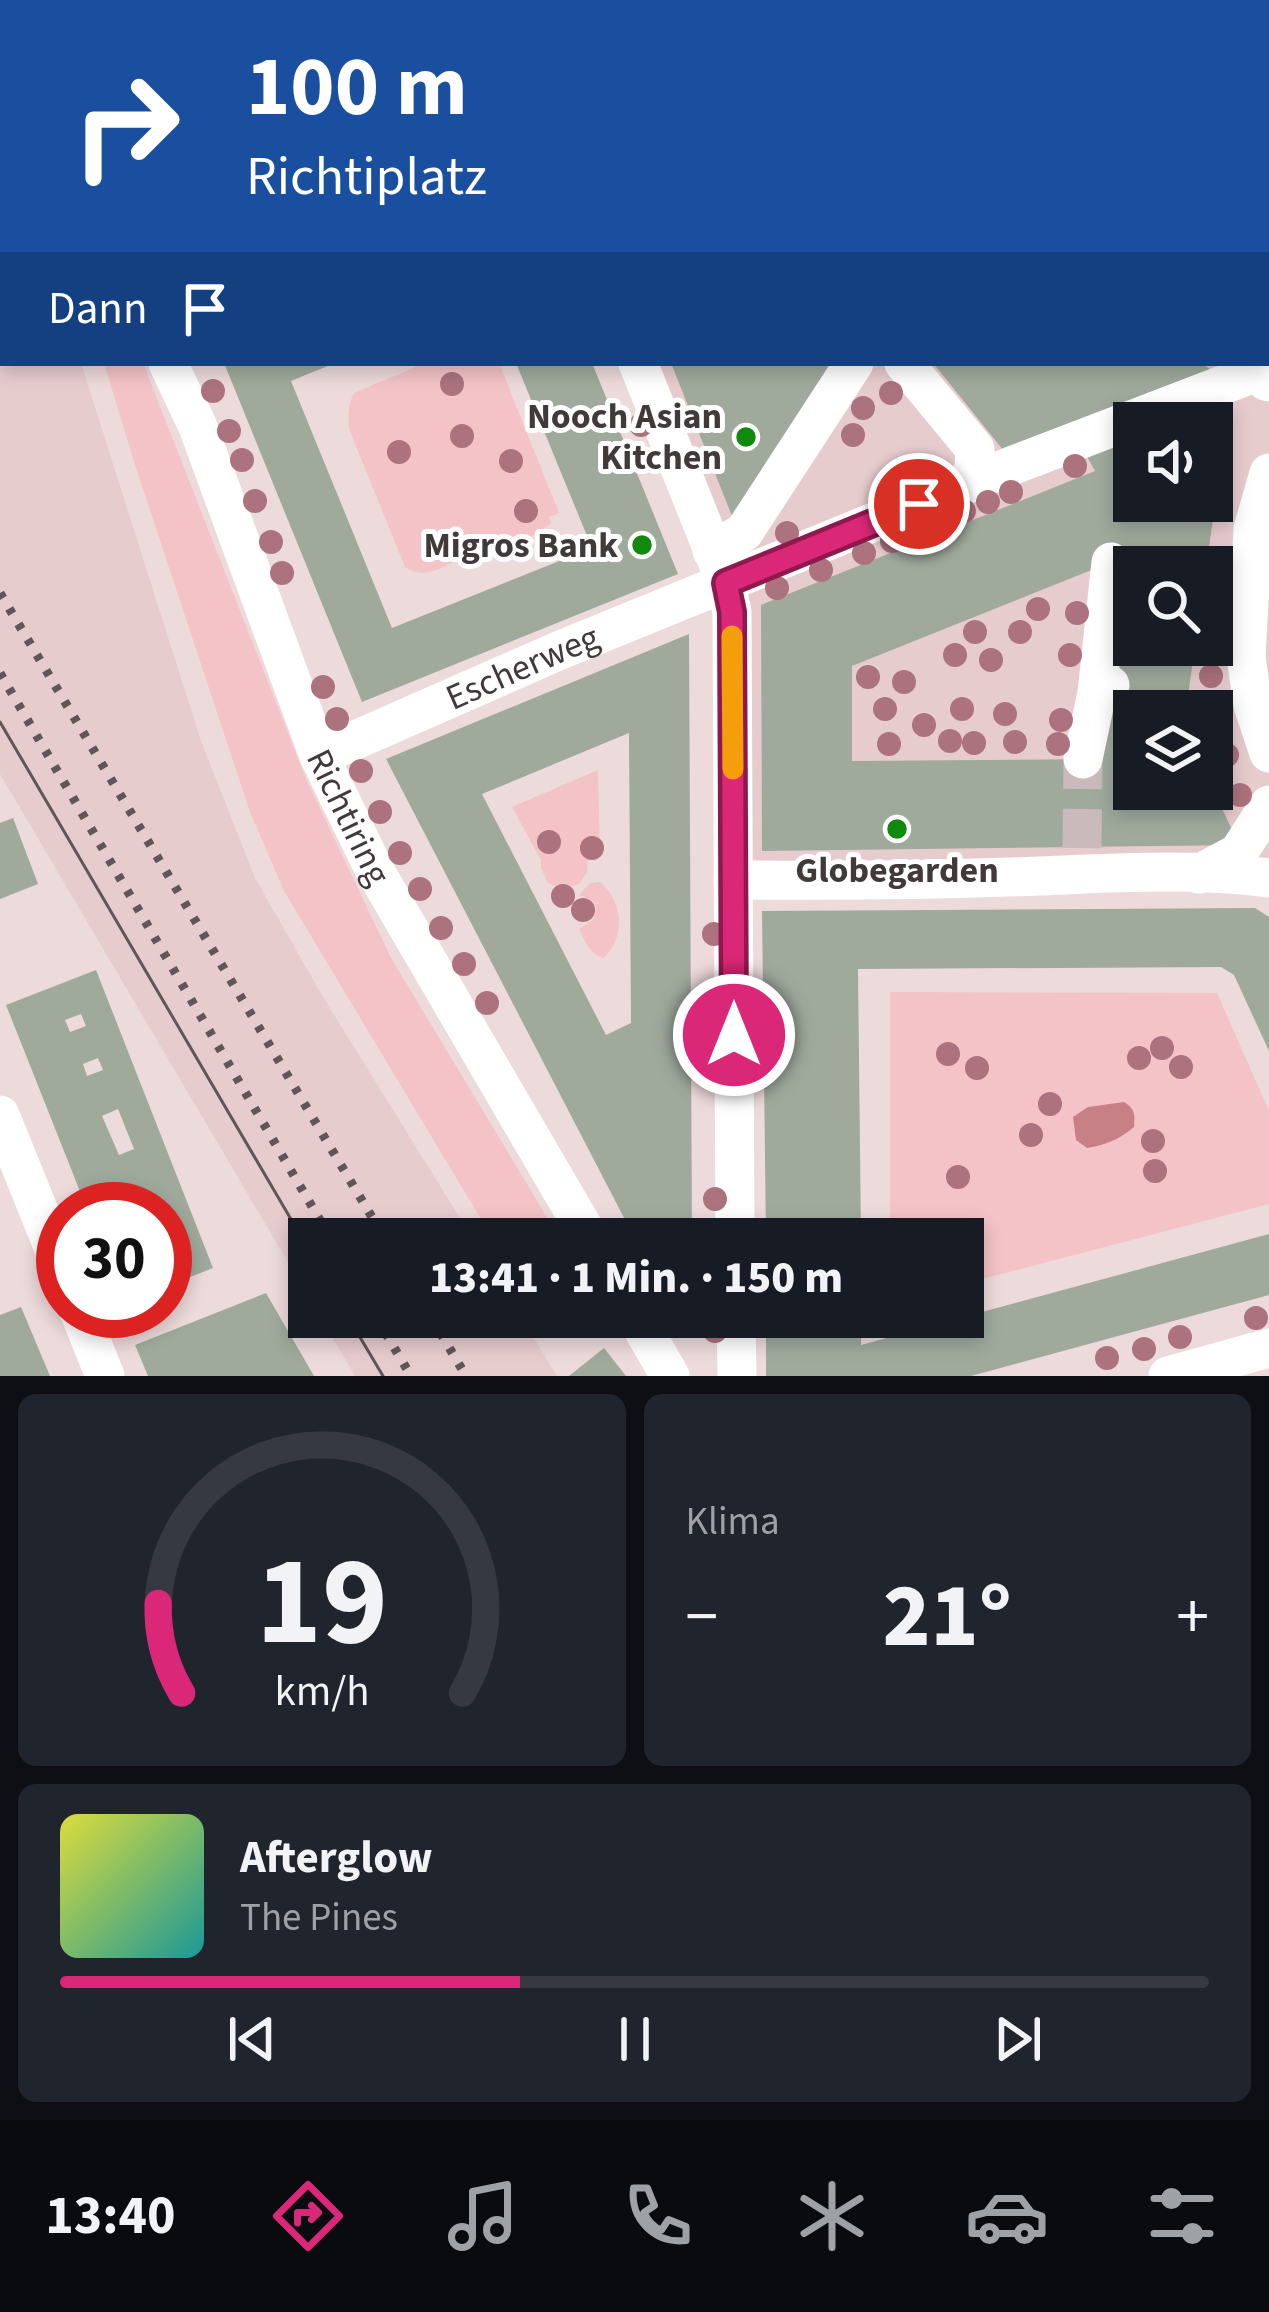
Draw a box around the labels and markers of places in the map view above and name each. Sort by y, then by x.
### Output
place label: Nooch Asian Kitchen [527,391,722,483]
marker: Nooch Asian Kitchen [733,424,759,450]
pin [868,453,970,555]
place label: Migros Bank [423,520,618,571]
marker: Migros Bank [629,532,655,558]
marker: Globegarden [884,816,910,842]
place label: Globegarden [795,845,999,896]

